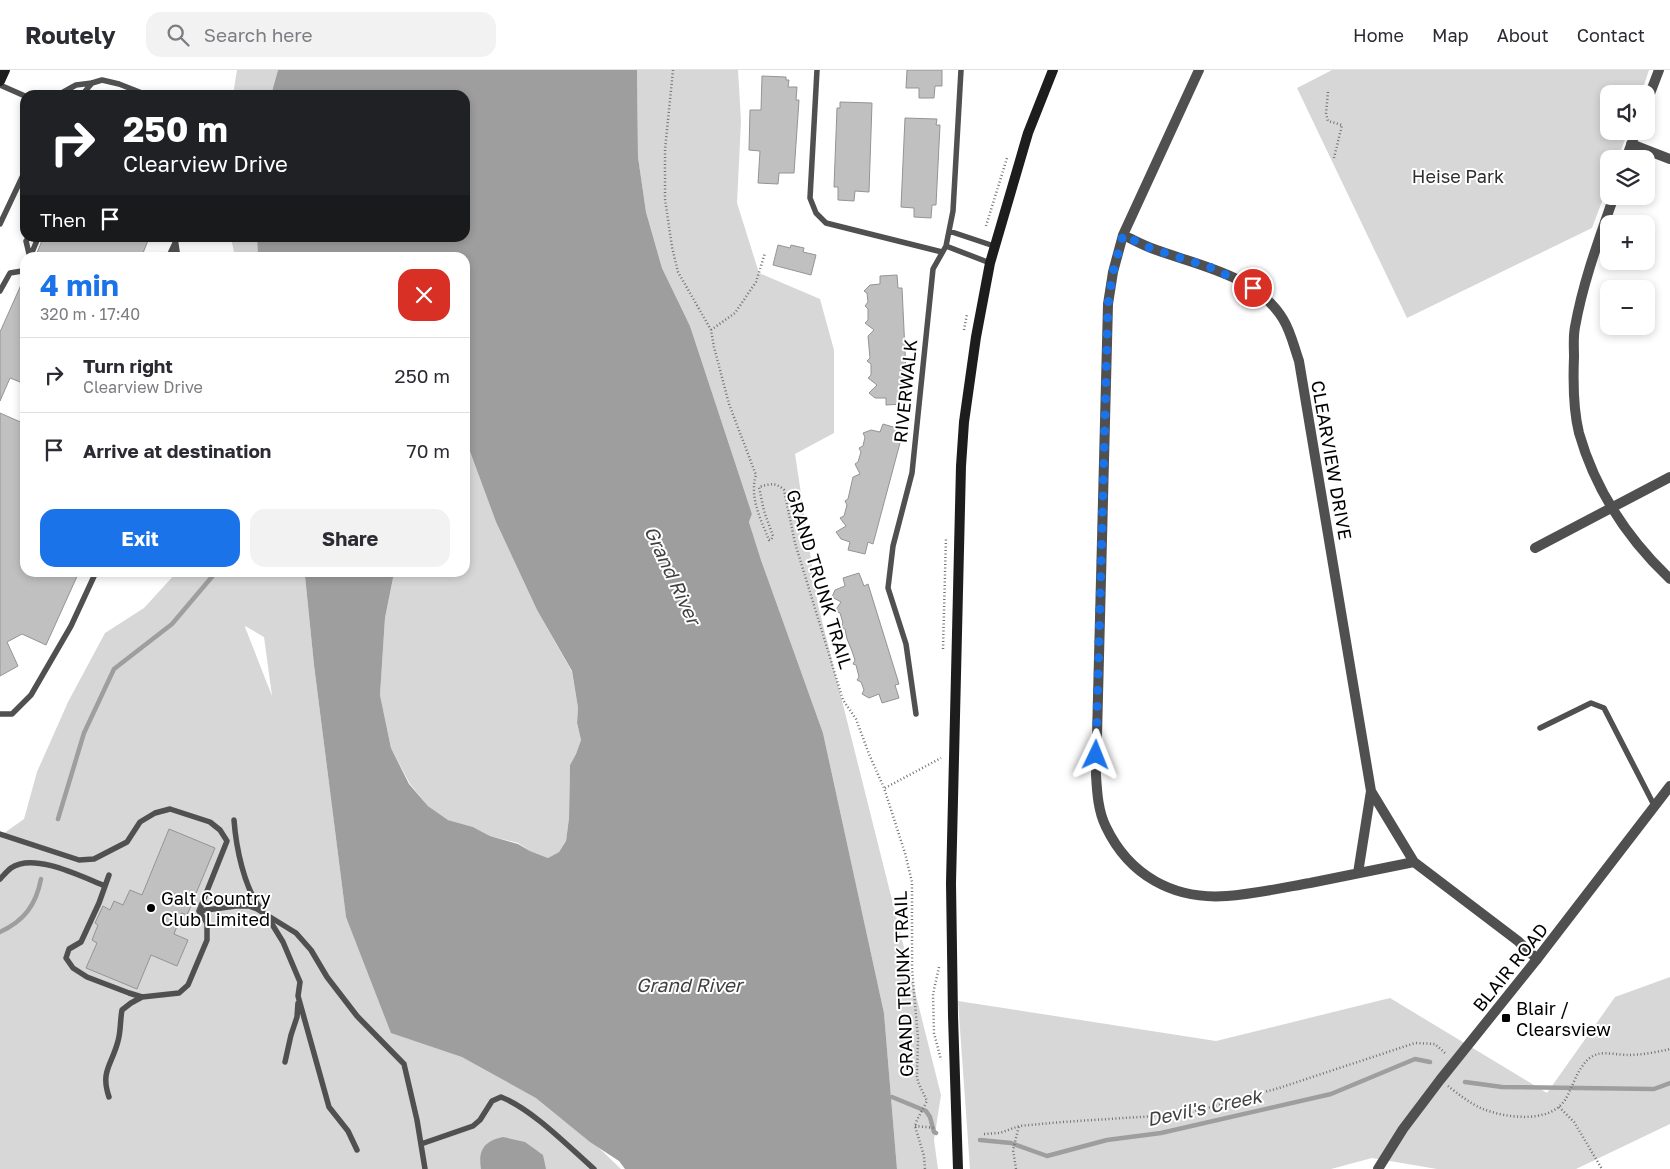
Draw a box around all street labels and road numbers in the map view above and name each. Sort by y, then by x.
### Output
street label: RIVERWALK [889,338,921,444]
street label: CLEARVIEW DRIVE [1307,379,1357,541]
street label: GRAND TRUNK TRAIL [782,487,858,671]
street label: GRAND TRUNK TRAIL [889,891,917,1077]
street label: BLAIR ROAD [1468,918,1552,1016]

